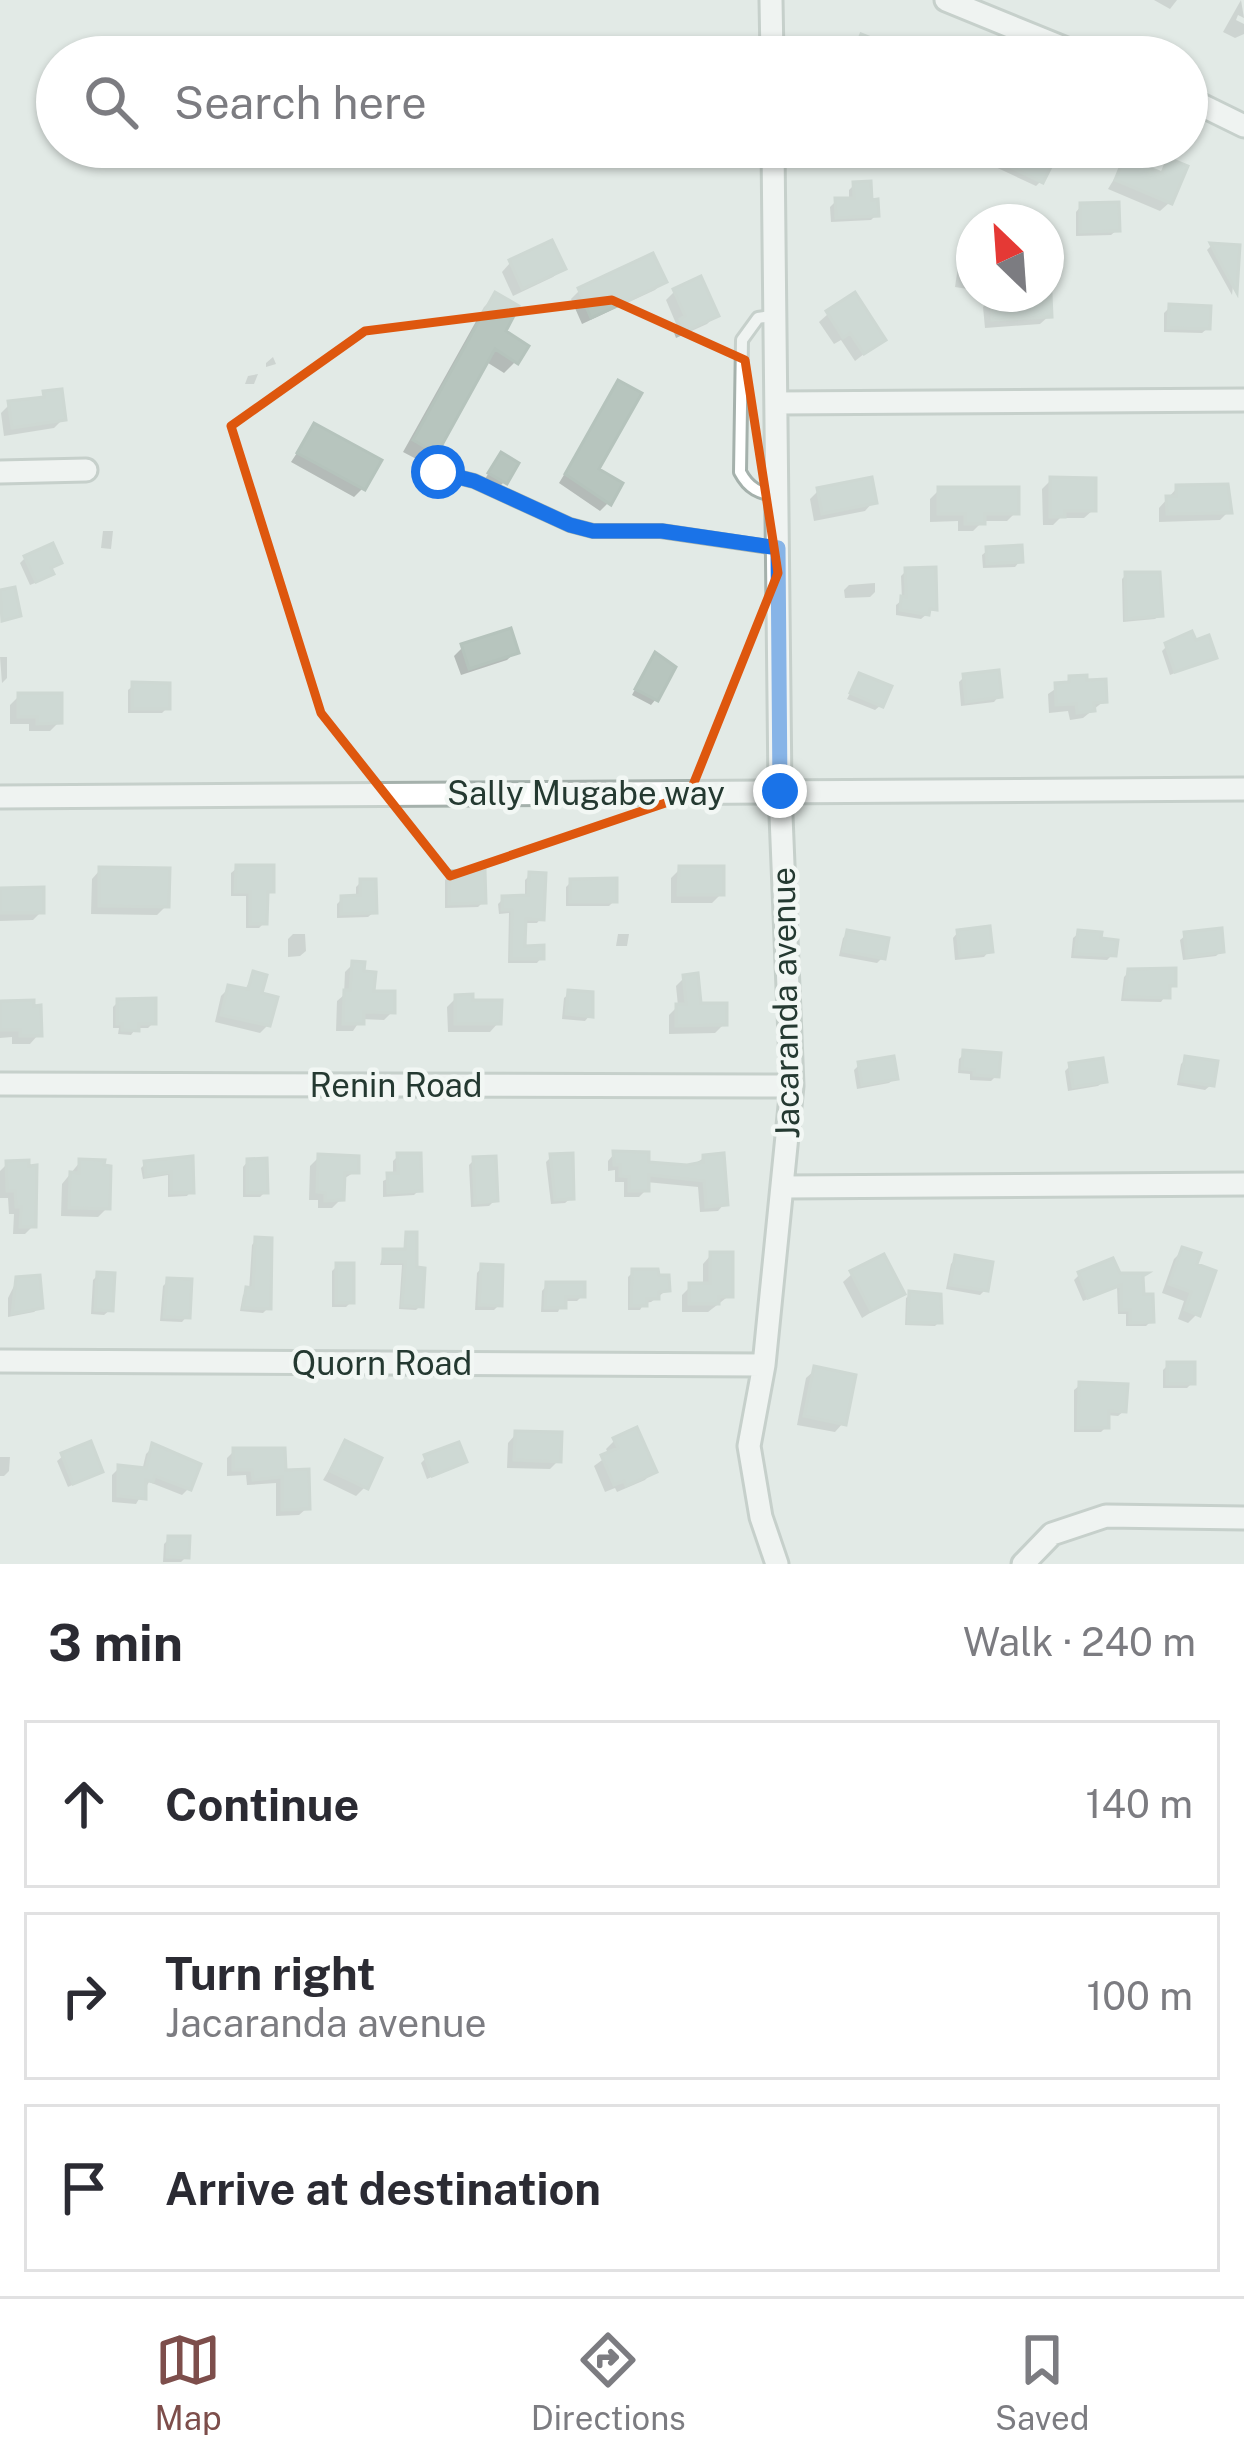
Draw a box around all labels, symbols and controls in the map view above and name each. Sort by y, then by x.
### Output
search box [36,36,1208,168]
icon: search [78,69,144,135]
text: Search here [174,76,427,129]
north arrow [956,204,1064,312]
route start [411,445,465,499]
route end [753,764,807,818]
street label: Sally Mugabe way [447,774,725,812]
street label: Jacaranda avenue [764,867,806,1139]
street label: Renin Road [309,1066,483,1104]
street label: Quorn Road [292,1344,472,1382]
text: 3 min [48,1613,183,1672]
text: Walk · 240 m [963,1619,1196,1665]
icon: ahead [51,1771,117,1837]
text: Continue [165,1778,359,1831]
text: 140 m [1086,1781,1193,1827]
text: Turn right [165,1947,376,2000]
icon: right [51,1963,117,2029]
text: 100 m [1086,1973,1193,2019]
text: Jacaranda avenue [165,2000,487,2046]
icon: arrive [51,2155,117,2221]
text: Arrive at destination [165,2162,601,2215]
tab: Map [155,2327,222,2437]
tab: Directions [531,2327,686,2437]
tab: Saved [995,2327,1089,2437]

